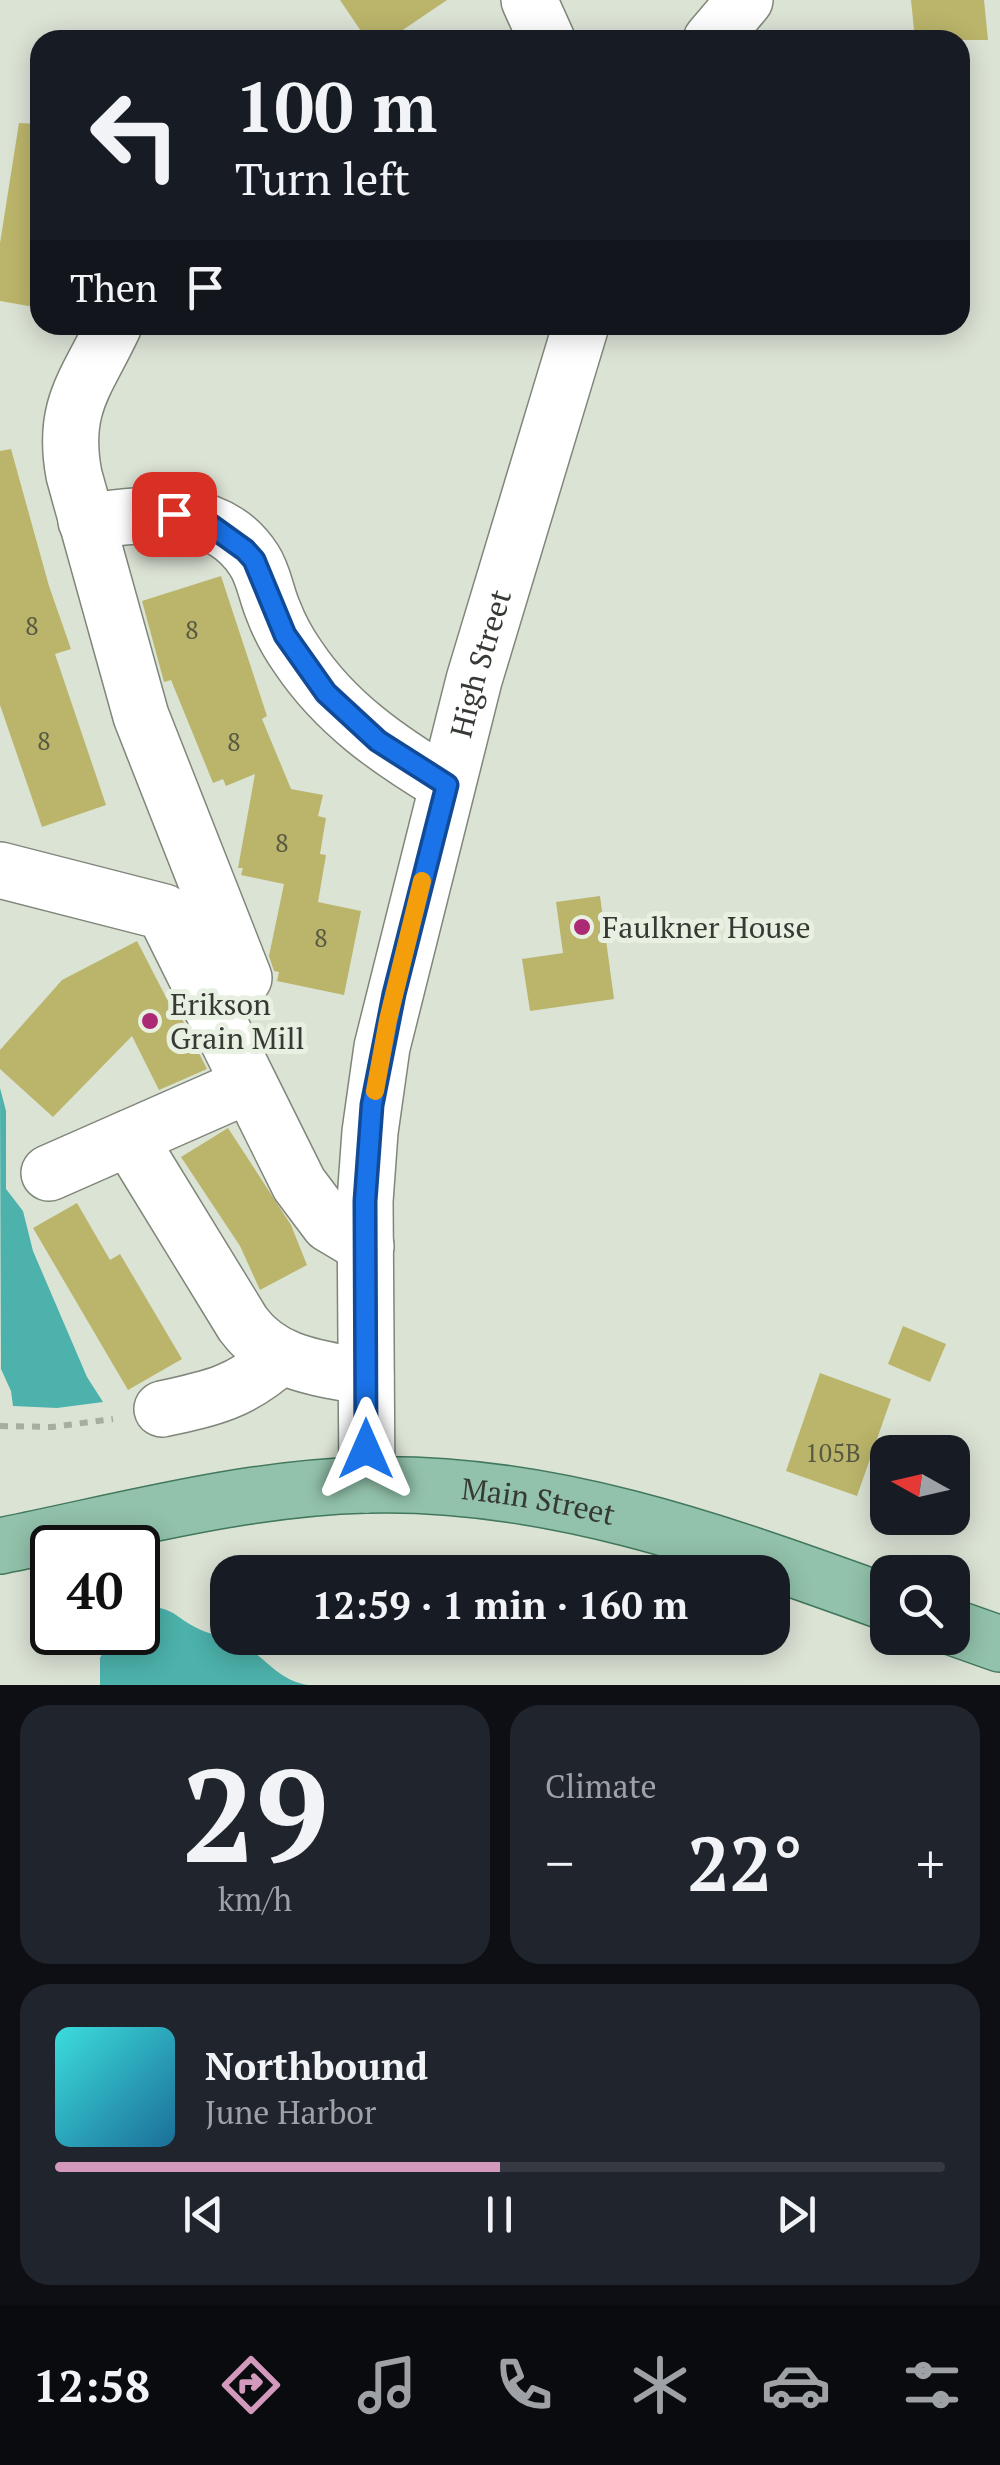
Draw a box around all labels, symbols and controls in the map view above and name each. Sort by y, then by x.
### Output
text: 100 m [235,59,437,152]
icon: left [70,70,200,200]
text: Turn left [235,148,410,208]
icon: arrive [178,260,233,315]
text: Then [70,263,158,313]
pin [132,472,217,557]
icon: arrive [147,487,202,542]
street label: High Street [440,585,520,741]
house number: 8 [25,609,39,642]
house number: 8 [185,613,199,646]
house number: 8 [37,724,51,757]
house number: 8 [227,725,241,758]
house number: 8 [275,826,289,859]
place label: Faulkner House [602,907,811,947]
marker: Faulkner House [571,916,593,938]
house number: 8 [314,921,328,954]
place label: Erikson Grain Mill [170,984,305,1058]
marker: Erikson Grain Mill [139,1010,161,1032]
position arrow [314,1397,418,1501]
north arrow [870,1435,970,1535]
map controls [870,1435,970,1655]
house number: 105B [805,1436,861,1469]
street label: Main Street [459,1468,619,1534]
speed limit sign: 40 [30,1525,160,1655]
button: search [870,1555,970,1655]
text: 12:59 · 1 min · 160 m [312,1580,688,1630]
text: 29 [182,1727,328,1899]
text: Climate [545,1765,657,1807]
text: 22° [687,1813,803,1912]
text: − [545,1826,574,1899]
text: + [916,1826,945,1899]
text: km/h [218,1878,292,1920]
text: Northbound [205,2041,428,2091]
text: June Harbor [205,2091,376,2133]
icon: previous [176,2187,231,2242]
icon: pause [472,2187,527,2242]
icon: next [769,2187,824,2242]
icon: directions [216,2350,286,2420]
icon: music [352,2350,422,2420]
icon: phone [489,2350,559,2420]
icon: climate [625,2350,695,2420]
icon: car [761,2350,831,2420]
icon: filters [897,2350,967,2420]
text: 12:58 [33,2355,150,2415]

